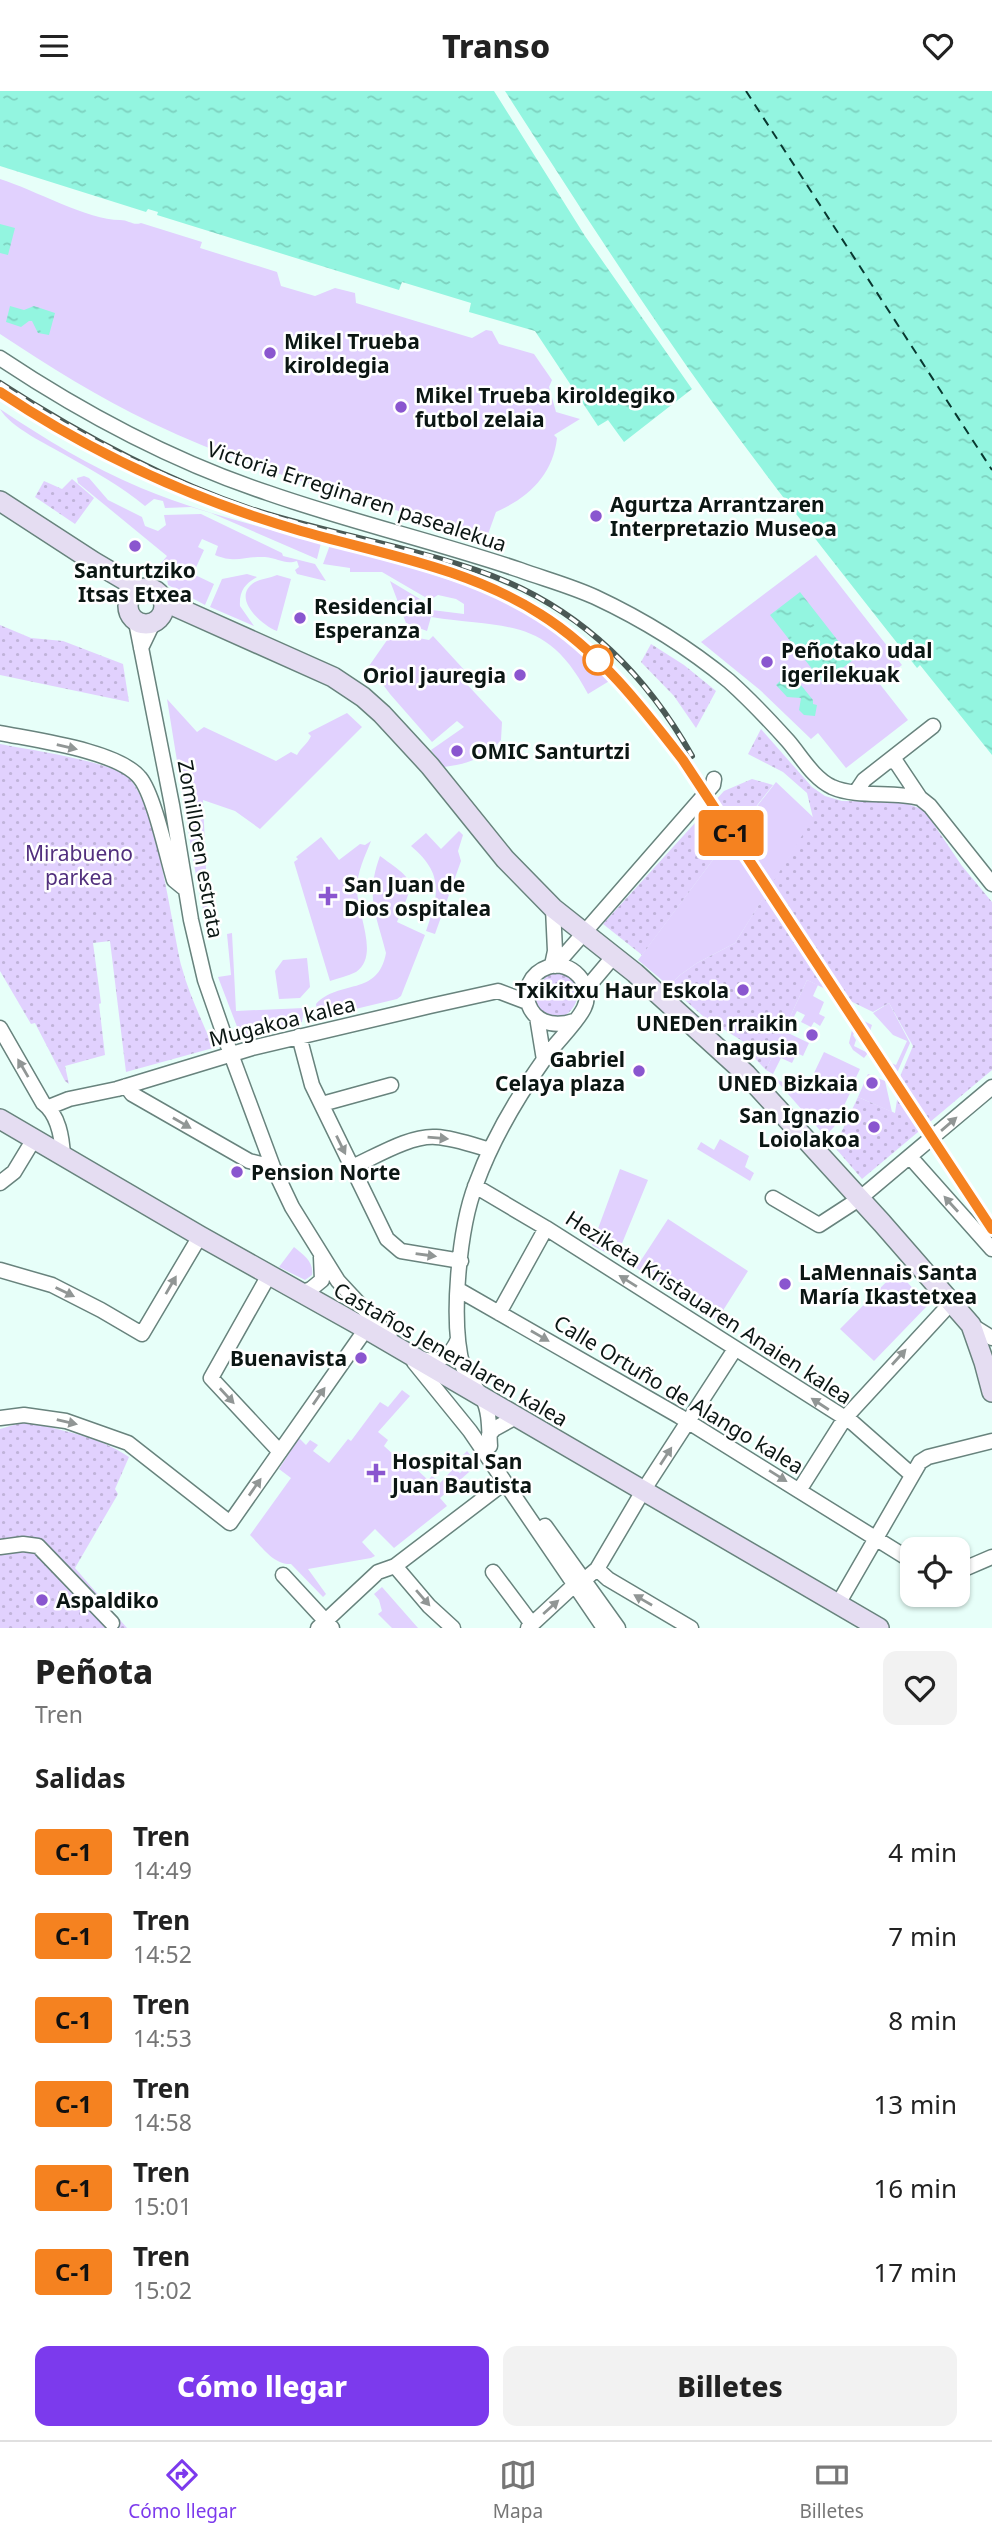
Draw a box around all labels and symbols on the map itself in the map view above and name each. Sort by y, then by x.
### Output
place label: Mikel Trueba kiroldegia [284,327,420,379]
marker: Mikel Trueba kiroldegia [262,345,278,361]
place label: Mikel Trueba kiroldegiko futbol zelaia [415,381,675,433]
marker: Mikel Trueba kiroldegiko futbol zelaia [393,399,409,415]
street label: Victoria Erreginaren pasealekua [204,434,510,558]
place label: Agurtza Arrantzaren Interpretazio Museoa [610,490,837,542]
marker: Agurtza Arrantzaren Interpretazio Museoa [588,508,604,524]
marker: Santurtziko Itsas Etxea [127,538,143,554]
place label: Santurtziko Itsas Etxea [74,556,196,608]
place label: Residencial Esperanza [314,592,433,644]
marker: Residencial Esperanza [292,610,308,626]
place label: Peñotako udal igerilekuak [781,636,932,688]
unlabelled marker [583,645,613,675]
marker: Peñotako udal igerilekuak [759,654,775,670]
place label: Oriol jauregia [363,661,506,689]
marker: Oriol jauregia [512,667,528,683]
place label: OMIC Santurtzi [471,737,630,765]
one-way arrow [56,742,78,753]
marker: OMIC Santurtzi [449,743,465,759]
street label: Zomilloren estrata [172,758,230,940]
line badge: C-1 [691,810,771,856]
park label: Mirabueno parkea [25,839,133,891]
place label: San Juan de Dios ospitalea [344,870,491,922]
marker: San Juan de Dios ospitalea [318,886,338,906]
place label: Txikitxu Haur Eskola [515,976,729,1004]
marker: Txikitxu Haur Eskola [735,982,751,998]
street label: Mugakoa kalea [206,989,358,1053]
place label: UNEDen rraikin nagusia [636,1009,798,1061]
marker: UNEDen rraikin nagusia [804,1027,820,1043]
place label: Gabriel Celaya plaza [495,1045,625,1097]
one-way arrow [18,1058,30,1078]
marker: Gabriel Celaya plaza [631,1063,647,1079]
place label: UNED Bizkaia [717,1069,858,1097]
marker: UNED Bizkaia [864,1075,880,1091]
place label: San Ignazio Loiolakoa [739,1101,860,1153]
one-way arrow [172,1117,192,1129]
one-way arrow [941,1117,958,1132]
marker: San Ignazio Loiolakoa [866,1119,882,1135]
one-way arrow [427,1133,449,1144]
one-way arrow [336,1134,347,1155]
place label: Pension Norte [251,1158,401,1186]
marker: Pension Norte [229,1164,245,1180]
one-way arrow [944,1195,959,1212]
street label: Heziketa Kristauaren Anaien kalea [560,1204,858,1410]
one-way arrow [416,1250,438,1261]
place label: LaMennais Santa María Ikastetxea [799,1258,977,1310]
one-way arrow [165,1275,177,1295]
street label: Castaños Jeneralaren kalea [329,1275,573,1433]
one-way arrow [618,1275,637,1288]
marker: LaMennais Santa María Ikastetxea [777,1276,793,1292]
one-way arrow [55,1286,75,1297]
street label: Calle Ortuño de Alango kalea [549,1308,809,1480]
one-way arrow [530,1330,549,1342]
place label: Buenavista [230,1344,347,1372]
one-way arrow [891,1349,907,1366]
marker: Buenavista [353,1350,369,1366]
one-way arrow [219,1387,235,1404]
one-way arrow [312,1387,326,1405]
one-way arrow [810,1398,829,1411]
one-way arrow [57,1417,79,1428]
place label: Hospital San Juan Bautista [390,1447,532,1499]
one-way arrow [659,1447,672,1466]
marker: Hospital San Juan Bautista [366,1463,386,1483]
one-way arrow [768,1470,787,1483]
one-way arrow [248,1478,262,1496]
place label: Aspaldiko [56,1586,159,1614]
one-way arrow [415,1589,431,1607]
marker: Aspaldiko [34,1592,50,1608]
one-way arrow [634,1594,653,1606]
one-way arrow [542,1599,559,1615]

